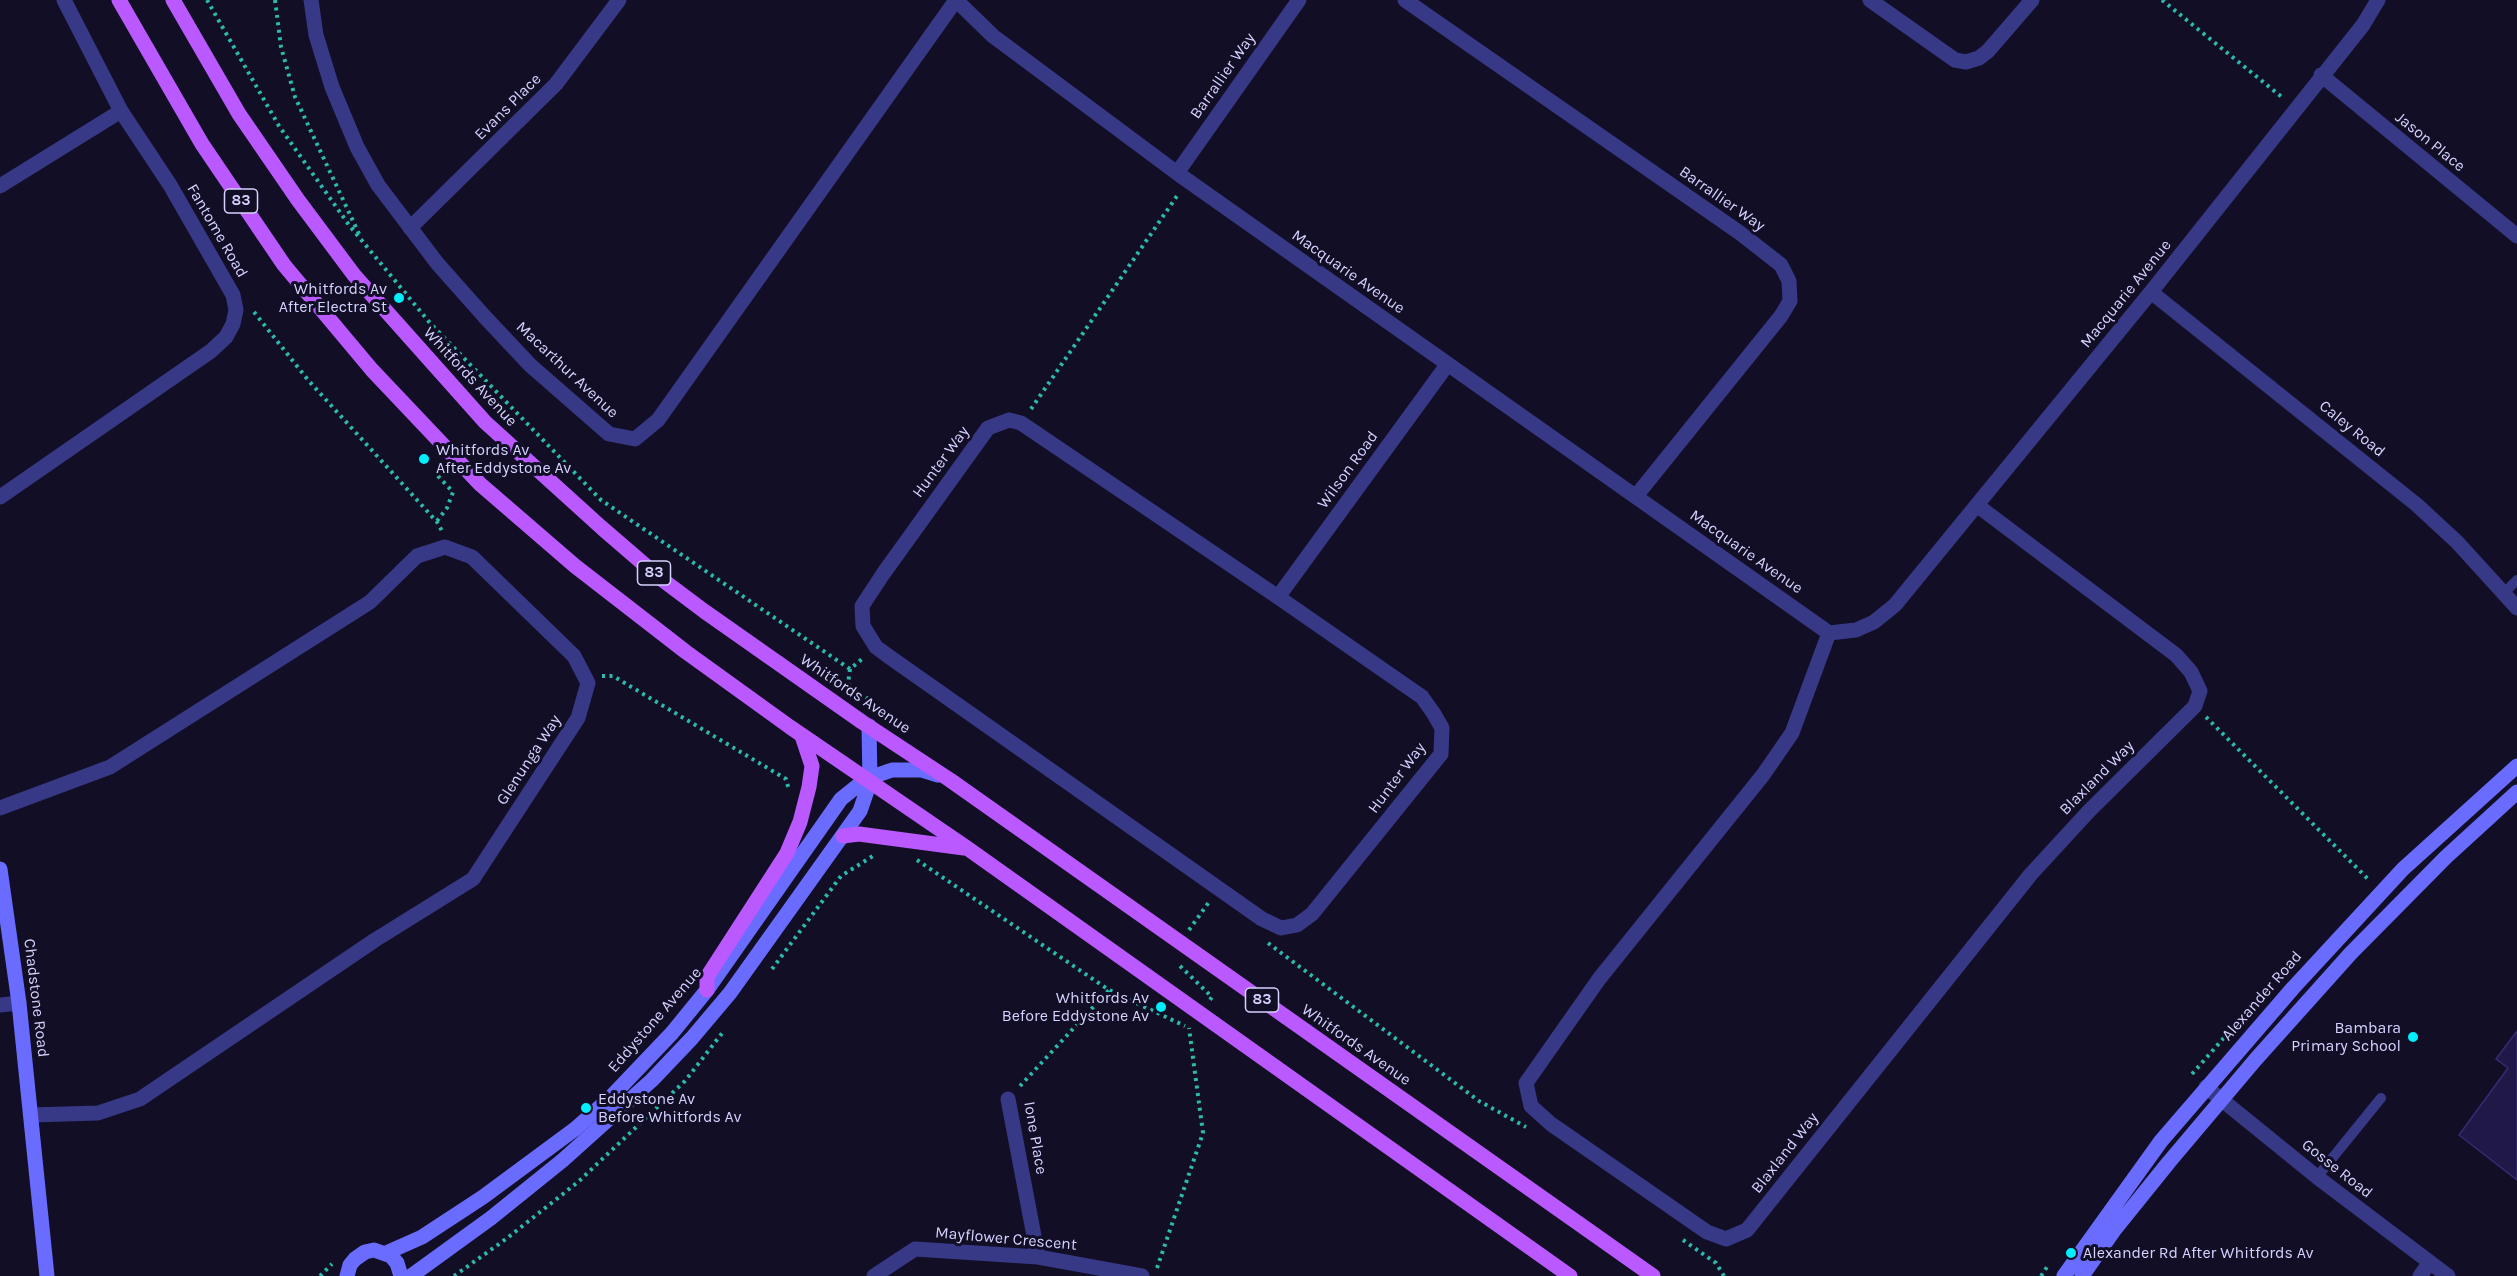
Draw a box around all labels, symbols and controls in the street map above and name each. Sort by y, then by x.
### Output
street label: Barrallier Way [1186,29,1260,123]
street label: Evans Place [471,70,545,144]
street label: Jason Place [2391,108,2469,176]
street label: Barrallier Way [1675,162,1769,236]
street label: Fantome Road [182,181,252,281]
road number: 83 [224,189,258,213]
street label: Macquarie Avenue [1288,226,1408,318]
street label: Macquarie Avenue [2076,236,2176,352]
place label: Whitfords Av After Electra St [279,279,387,317]
marker: Whitfords Av After Electra St [392,291,406,305]
street label: Macarthur Avenue [512,318,622,422]
street label: Whitfords Avenue [419,323,521,431]
street label: Caley Road [2315,397,2389,461]
street label: Hunter Way [909,422,973,502]
street label: Wilson Road [1313,428,1383,512]
place label: Whitfords Av After Eddystone Av [436,440,571,478]
marker: Whitfords Av After Eddystone Av [417,452,431,466]
street label: Macquarie Avenue [1686,506,1806,598]
road number: 83 [638,561,670,585]
street label: Whitfords Avenue [796,650,914,738]
street label: Glenunga Way [493,711,565,809]
street label: Blaxland Way [2056,737,2138,819]
street label: Hunter Way [1364,739,1430,817]
street label: Chadstone Road [19,938,53,1058]
street label: Alexander Road [2218,947,2306,1045]
street label: Eddystone Avenue [604,964,706,1076]
place label: Whitfords Av Before Eddystone Av [1002,988,1149,1026]
road number: 83 [1246,988,1278,1012]
marker: Whitfords Av Before Eddystone Av [1154,1000,1168,1014]
street label: Whitfords Avenue [1298,1000,1414,1090]
place label: Bambara Primary School [2291,1018,2401,1056]
marker: Bambara Primary School [2406,1030,2420,1044]
place label: Eddystone Av Before Whitfords Av [598,1089,742,1127]
street label: Ione Place [1019,1100,1051,1176]
marker: Eddystone Av Before Whitfords Av [579,1101,593,1115]
street label: Blaxland Way [1747,1109,1823,1197]
street label: Gosse Road [2298,1135,2376,1203]
street label: Mayflower Crescent [934,1223,1078,1255]
place label: Alexander Rd After Whitfords Av [2083,1243,2314,1263]
marker: Alexander Rd After Whitfords Av [2064,1246,2078,1260]

